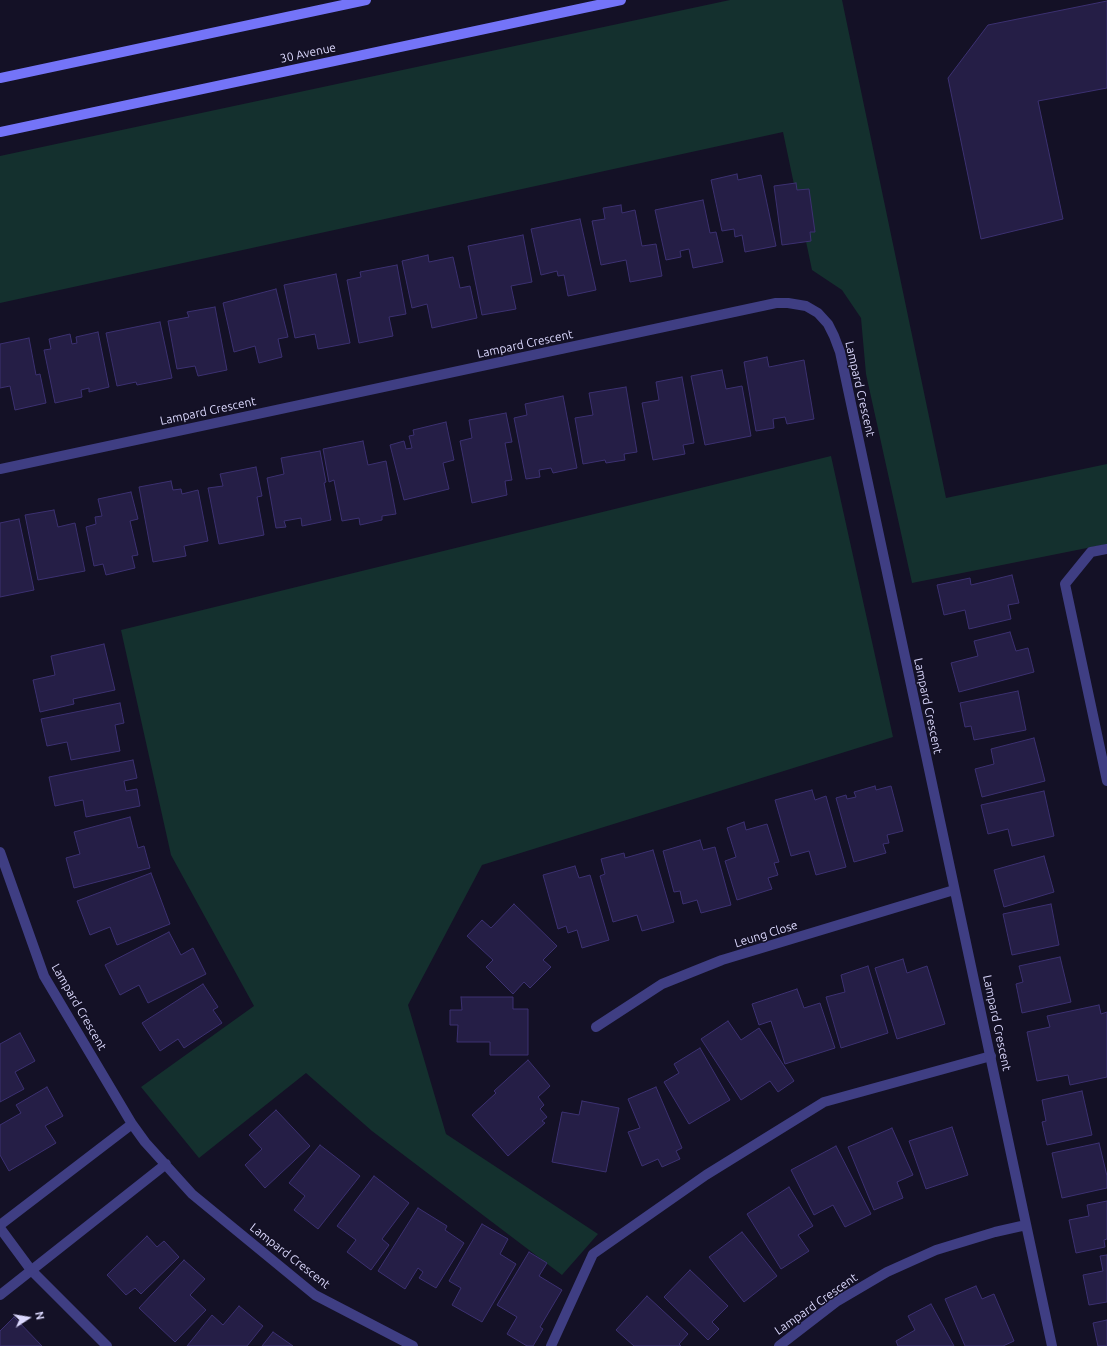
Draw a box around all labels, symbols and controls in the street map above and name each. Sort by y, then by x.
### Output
street label: 30 Avenue [279,40,337,66]
street label: Lampard Crescent [476,327,574,361]
street label: Lampard Crescent [842,340,878,438]
street label: Lampard Crescent [159,394,257,428]
street label: Lampard Crescent [911,657,945,755]
street label: Leung Close [733,918,799,950]
street label: Lampard Crescent [48,961,110,1053]
street label: Lampard Crescent [980,974,1014,1072]
street label: Lampard Crescent [247,1220,333,1292]
street label: Lampard Crescent [772,1270,860,1338]
north arrow [8,1298,48,1338]
text: N [33,1310,46,1321]

